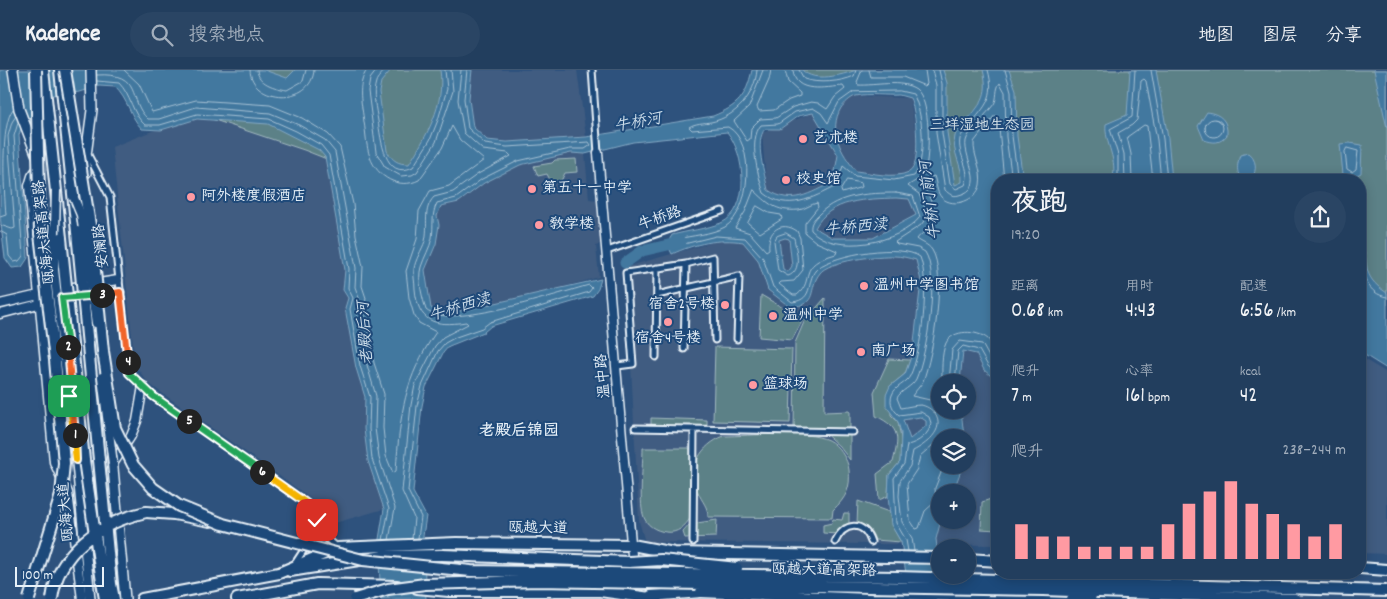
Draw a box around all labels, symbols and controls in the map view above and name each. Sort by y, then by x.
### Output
search box [130,12,480,57]
text: Kadence [25,18,100,52]
icon: search [148,21,176,49]
text: 搜索地点 [188,23,264,50]
text: 地图 [1198,24,1234,49]
text: 图层 [1262,24,1298,49]
text: 分享 [1326,24,1362,49]
water label: 牛桥河 [612,107,667,138]
park label: 三垟湿地生态园 [929,115,1035,137]
place label: 艺术楼 [813,128,858,150]
marker: 艺术楼 [797,133,809,145]
water label: 牛桥门前河 [914,156,947,241]
place label: 校史馆 [796,169,841,191]
marker: 校史馆 [780,174,792,186]
place label: 第五十一中学 [542,178,632,200]
street label: 瓯海大道高架路 [29,179,61,285]
marker: 第五十一中学 [526,183,538,195]
text: 夜跑 [1011,185,1067,225]
place label: 阿外楼度假酒店 [201,186,306,208]
marker: 阿外楼度假酒店 [185,191,197,203]
button: share [1294,191,1346,243]
street label: 牛桥路 [635,201,685,237]
place label: 教学楼 [549,214,594,236]
water label: 牛桥西渎 [823,214,890,242]
marker: 教学楼 [533,219,545,231]
street label: 安澜路 [89,222,115,270]
text: 19:20 [1011,224,1040,247]
place label: 温州中学图书馆 [874,275,979,297]
text: 距离 [1011,277,1039,297]
text: 用时 [1125,277,1153,297]
text: 配速 [1240,277,1268,297]
marker: 温州中学图书馆 [858,280,870,292]
pin: 3 [90,282,114,308]
text: 3 [99,285,106,305]
water label: 牛桥西渎 [426,288,495,328]
place label: 宿舍2号楼 [648,294,715,316]
water label: 老殿后河 [352,297,380,366]
text: 0.68 [1011,297,1045,327]
text: 4:43 [1125,297,1156,327]
text: 6:56 [1240,297,1273,327]
marker: 宿舍2号楼 [719,299,731,311]
text: km [1045,303,1063,323]
text: /km [1273,303,1296,323]
place label: 温州中学 [783,305,843,327]
marker: 温州中学 [767,310,779,322]
marker: 宿舍4号楼 [662,316,674,328]
place label: 宿舍4号楼 [635,328,701,350]
pin: 2 [56,334,80,360]
text: 2 [65,337,72,357]
place label: 南广场 [871,341,916,363]
marker: 南广场 [855,346,867,358]
pin: 4 [116,350,140,374]
text: 4 [126,352,131,372]
street label: 温中路 [591,353,617,399]
text: 爬升 [1011,362,1039,382]
text: 心率 [1125,362,1153,382]
text: kcal [1240,362,1261,382]
place label: 篮球场 [763,374,808,396]
map controls [931,374,976,584]
button: locate [931,374,976,419]
pin [48,375,90,417]
marker: 篮球场 [747,379,759,391]
icon: arrive [55,382,83,410]
text: 7 [1011,382,1019,412]
text: 161 [1125,382,1145,412]
text: 42 [1240,382,1258,412]
text: m [1019,388,1032,408]
text: bpm [1145,388,1170,408]
pin: 5 [176,408,202,434]
text: 5 [186,411,193,431]
district label: 老殿后锦园 [479,420,559,443]
pin: 1 [62,422,88,448]
text: 1 [74,425,77,445]
button: layers [931,429,976,474]
text: 238–244 m [1283,439,1346,462]
text: 爬升 [1011,441,1043,464]
pin: 6 [250,460,274,484]
text: 6 [259,462,266,482]
street label: 瓯海大道 [53,481,81,543]
button: + [931,484,976,529]
pin [296,499,338,541]
icon: check [303,506,331,534]
street label: 瓯越大道 [508,517,568,541]
button: − [931,539,976,584]
street label: 瓯越大道高架路 [771,559,877,583]
scale bar [15,564,104,587]
text: 100 m [22,566,53,586]

